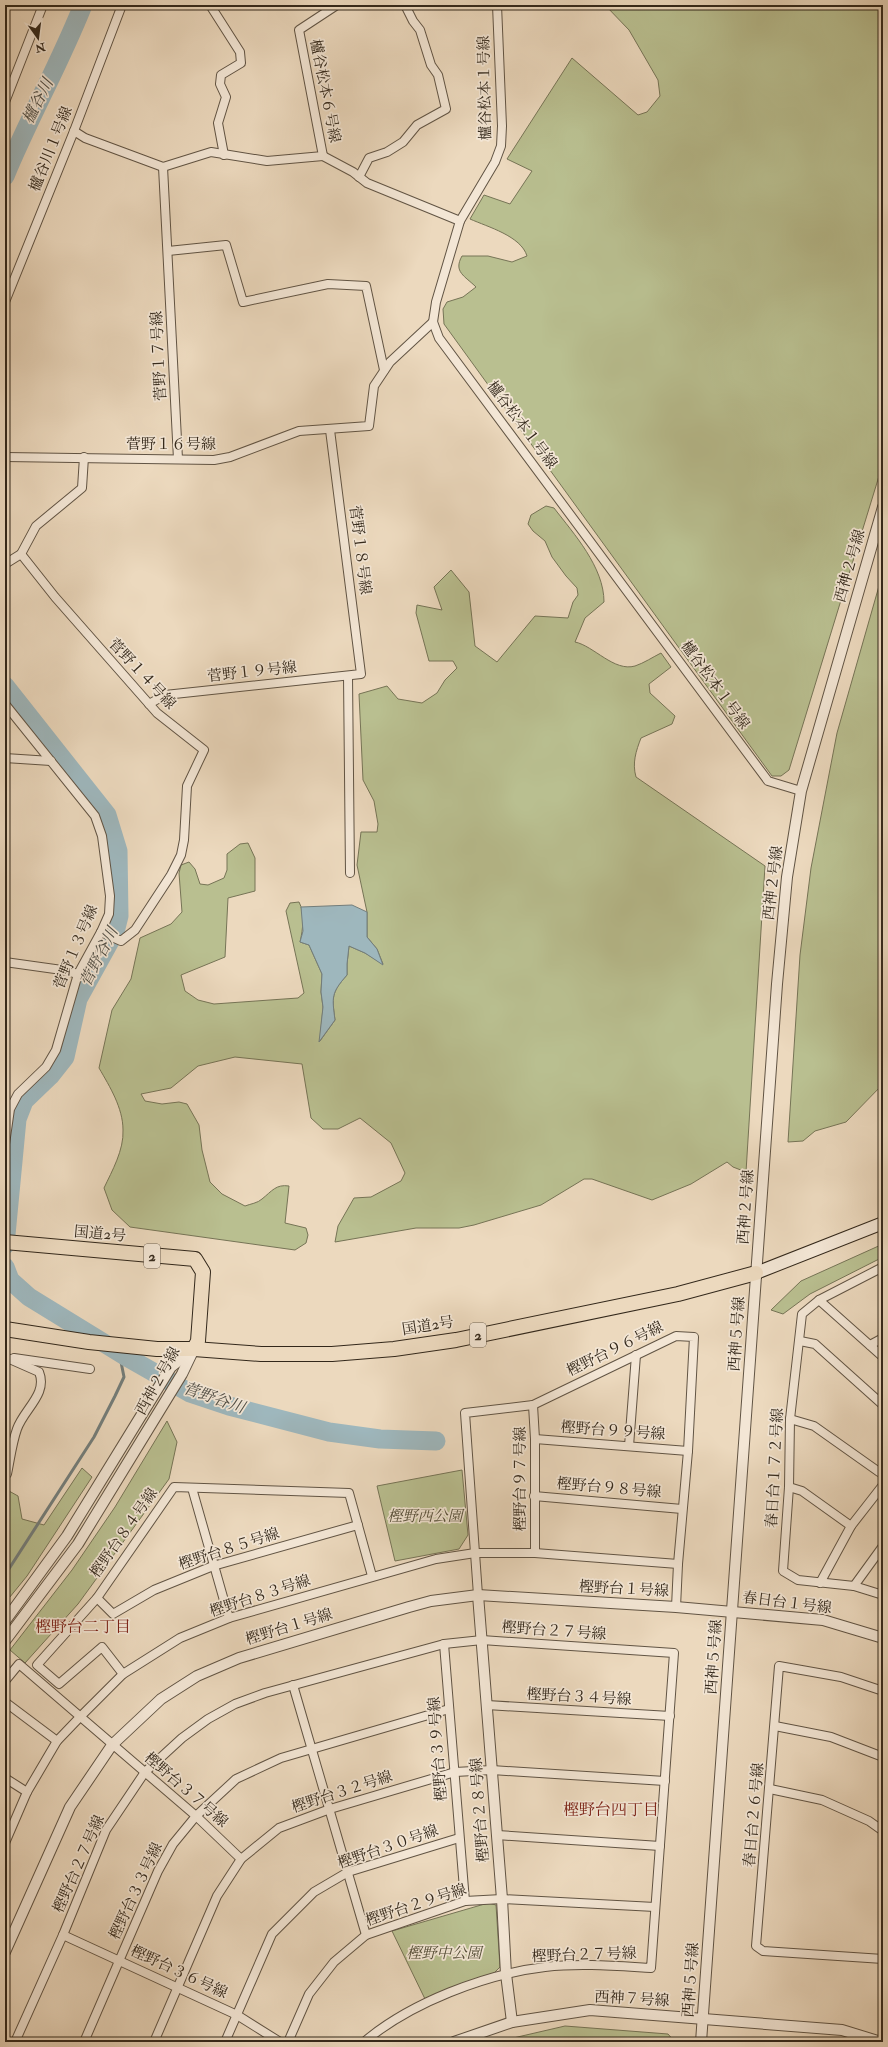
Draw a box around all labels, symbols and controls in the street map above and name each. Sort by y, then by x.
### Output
north arrow [18,18,58,58]
street label: 櫨谷松本１号線 [475,35,495,141]
street label: 櫨谷松本６号線 [306,38,344,144]
text: N [33,39,48,55]
water label: 櫨谷川 [18,73,59,127]
street label: 櫨谷川１号線 [25,104,77,194]
street label: 菅野１７号線 [147,311,171,401]
street label: 櫨谷松本１号線 [483,377,561,473]
street label: 菅野１６号線 [126,435,216,454]
street label: 菅野１８号線 [345,504,375,596]
street label: 西神２号線 [831,527,869,605]
street label: 菅野１４号線 [104,635,180,713]
street label: 櫨谷松本１号線 [676,637,754,733]
street label: 菅野１９号線 [206,658,298,686]
street label: 西神２号線 [759,845,787,921]
street label: 菅野１３号線 [50,902,102,992]
water label: 菅野谷川 [76,922,123,990]
street label: 西神２号線 [734,1169,758,1245]
street label: 国道2号 [73,1222,127,1246]
road number: 2 [144,1244,160,1268]
street label: 西神５号線 [725,1296,749,1372]
street label: 国道2号 [401,1313,455,1339]
street label: 樫野台９６号線 [564,1317,666,1381]
road number: 2 [470,1323,486,1347]
street label: 西神２号線 [132,1344,184,1418]
water label: 菅野谷川 [180,1378,249,1419]
street label: 春日台１７２号線 [762,1408,788,1528]
street label: 樫野台９９号線 [560,1418,666,1444]
street label: 樫野台９７号線 [511,1426,530,1532]
street label: 樫野台９８号線 [556,1474,662,1502]
street label: 樫野台８４号線 [86,1485,162,1581]
park label: 樫野西公園 [387,1507,465,1526]
street label: 樫野台８５号線 [176,1524,282,1574]
street label: 樫野台８３号線 [207,1571,313,1621]
street label: 樫野台１号線 [579,1577,669,1601]
street label: 春日台１号線 [741,1588,833,1618]
street label: 樫野台１号線 [243,1605,335,1649]
district label: 樫野台二丁目 [35,1617,131,1637]
street label: 樫野台２７号線 [501,1618,607,1644]
street label: 西神５号線 [702,1619,726,1695]
street label: 樫野台３４号線 [526,1685,632,1709]
street label: 樫野台３９号線 [425,1696,451,1802]
street label: 樫野台３７号線 [140,1748,232,1832]
street label: 樫野台２８号線 [467,1757,493,1863]
street label: 春日台２６号線 [740,1762,768,1868]
street label: 樫野台３２号線 [289,1767,395,1817]
district label: 樫野台四丁目 [563,1800,659,1820]
street label: 樫野台２７号線 [49,1812,109,1916]
street label: 樫野台３０号線 [335,1821,441,1873]
street label: 樫野台３３号線 [105,1839,167,1943]
street label: 樫野台２９号線 [363,1880,469,1930]
street label: 樫野台３６号線 [127,1941,231,2003]
street label: 西神５号線 [679,1942,703,2018]
park label: 樫野中公園 [406,1944,484,1963]
street label: 樫野台２７号線 [531,1944,637,1966]
street label: 西神７号線 [594,1988,670,2010]

